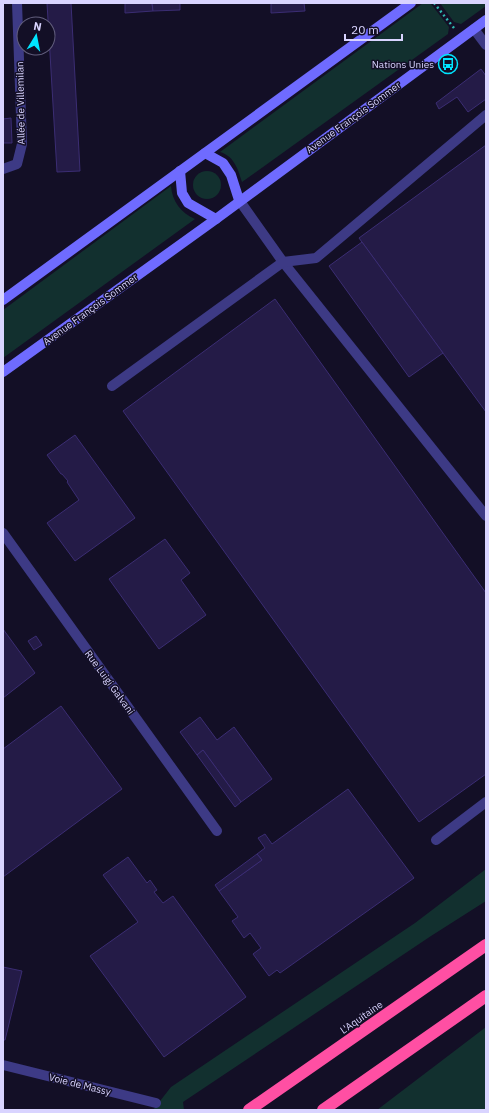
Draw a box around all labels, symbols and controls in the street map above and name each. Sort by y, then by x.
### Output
north arrow [16,16,56,56]
scale bar [345,16,402,42]
text: N [33,19,43,34]
text: 20 m [351,22,379,37]
bus stop icon: Nations Unies [437,53,459,75]
place label: Nations Unies [372,58,434,71]
street label: Allée de Villemilan [13,61,28,145]
street label: Avenue François Sommer [303,78,404,156]
street label: Avenue François Sommer [40,270,141,348]
street label: Rue Luigi Galvani [82,648,137,717]
street label: L'Aquitaine [337,998,386,1037]
street label: Voie de Massy [48,1071,112,1098]

